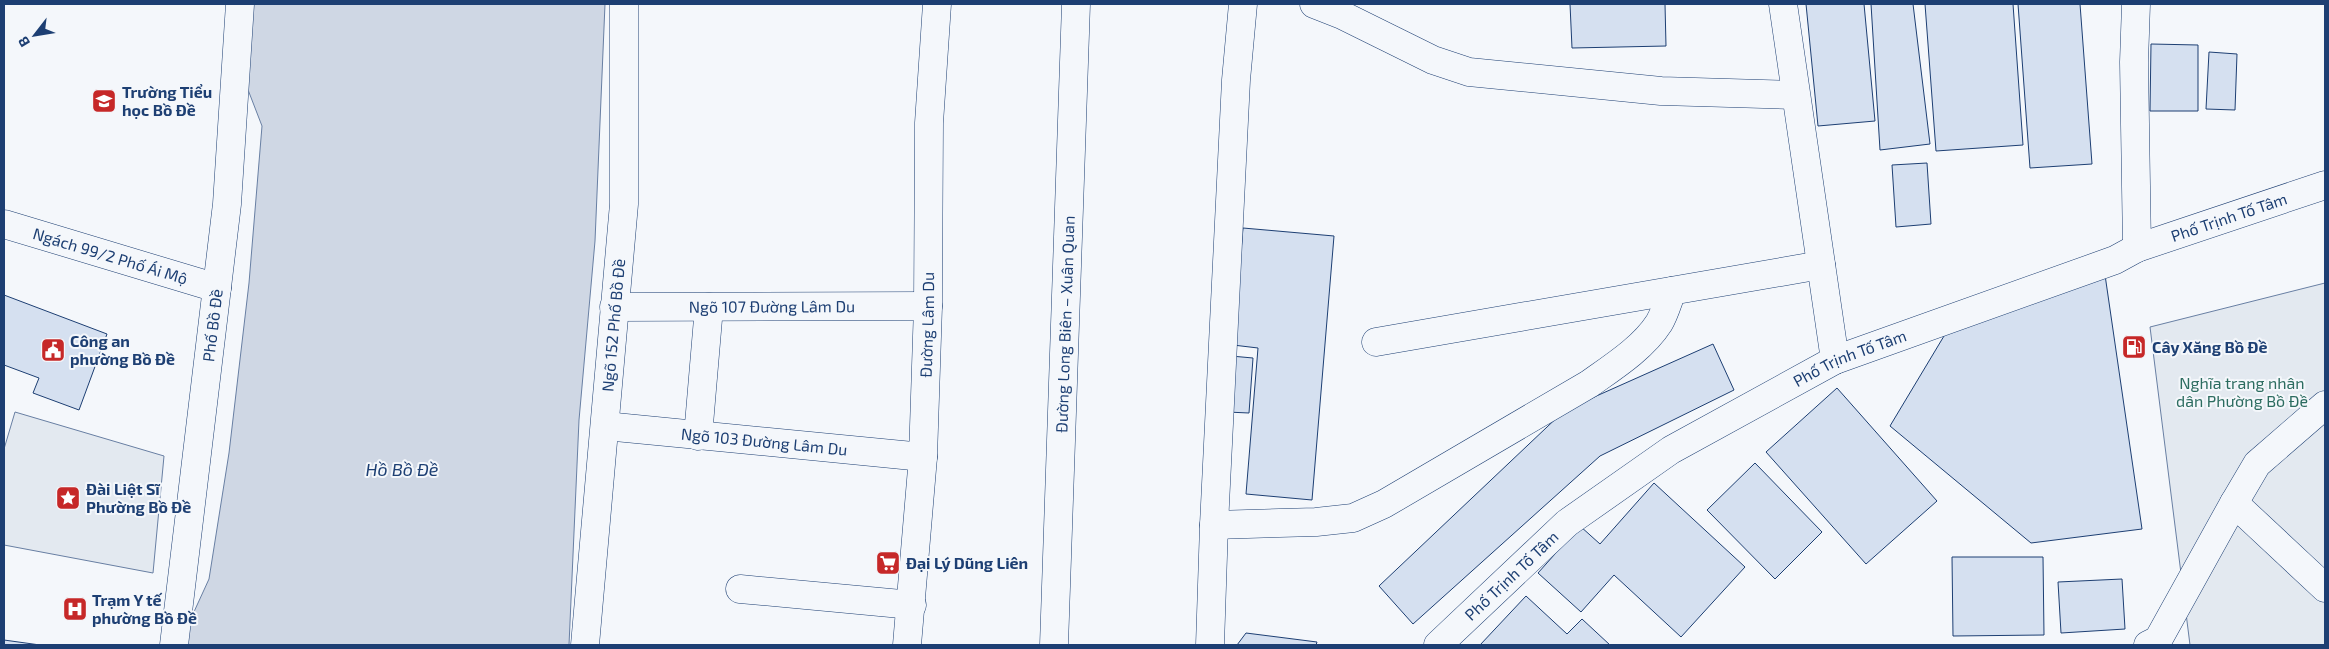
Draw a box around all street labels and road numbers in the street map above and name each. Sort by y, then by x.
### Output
street label: Phố Trịnh Tố Tâm [2168,188,2289,245]
street label: Đường Long Biên – Xuân Quan [1051,215,1078,433]
street label: Ngách 99/2 Phố Ái Mộ [31,223,190,288]
street label: Ngõ 152 Phố Bồ Đề [597,258,628,393]
street label: Đường Lâm Du [916,272,937,378]
street label: Phố Bồ Đề [198,288,226,363]
street label: Ngõ 107 Đường Lâm Du [689,296,855,316]
street label: Phố Trịnh Tố Tâm [1789,325,1909,390]
street label: Ngõ 103 Đường Lâm Du [680,423,848,459]
street label: Phố Trịnh Tố Tâm [1460,527,1562,624]

